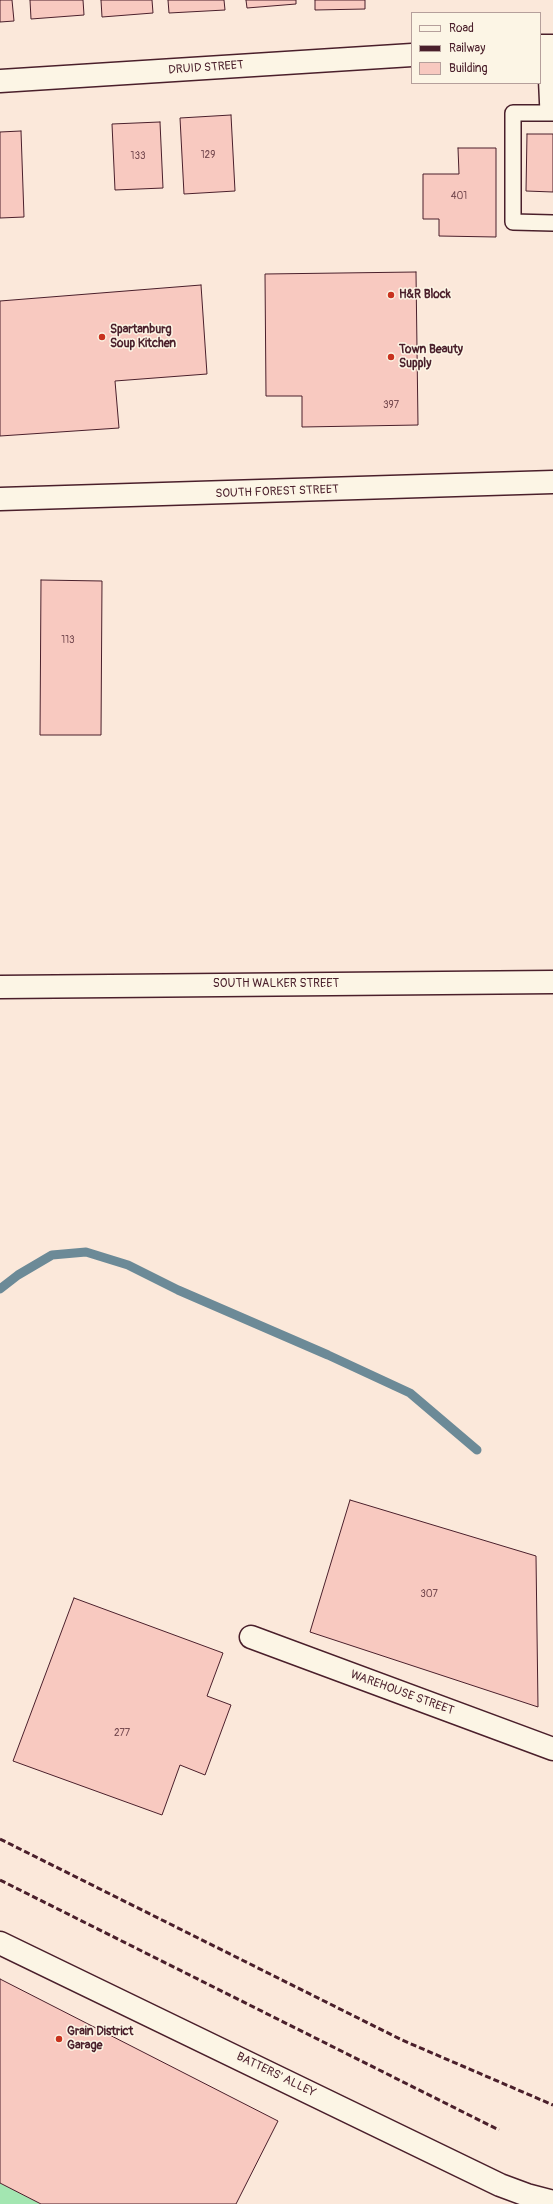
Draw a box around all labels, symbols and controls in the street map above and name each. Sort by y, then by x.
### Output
legend [411,12,541,84]
text: Road [449,21,474,36]
text: Railway [449,41,485,56]
street label: DRUID STREET [168,58,244,78]
text: Building [449,61,488,76]
house number: 129 [201,149,215,161]
house number: 133 [130,150,146,162]
house number: 401 [451,190,467,202]
place label: H&R Block [399,288,451,302]
marker: H&R Block [386,290,396,300]
place label: Spartanburg Soup Kitchen [110,323,176,351]
marker: Spartanburg Soup Kitchen [97,332,107,342]
place label: Town Beauty Supply [399,343,463,371]
marker: Town Beauty Supply [386,352,396,362]
house number: 397 [383,399,399,411]
street label: SOUTH FOREST STREET [215,483,339,501]
house number: 113 [61,634,75,646]
street label: SOUTH WALKER STREET [213,977,339,991]
house number: 307 [420,1588,438,1600]
street label: WAREHOUSE STREET [348,1668,456,1718]
house number: 277 [114,1727,130,1739]
place label: Grain District Garage [67,2025,133,2053]
marker: Grain District Garage [54,2034,64,2044]
street label: BATTERS' ALLEY [234,2050,318,2100]

